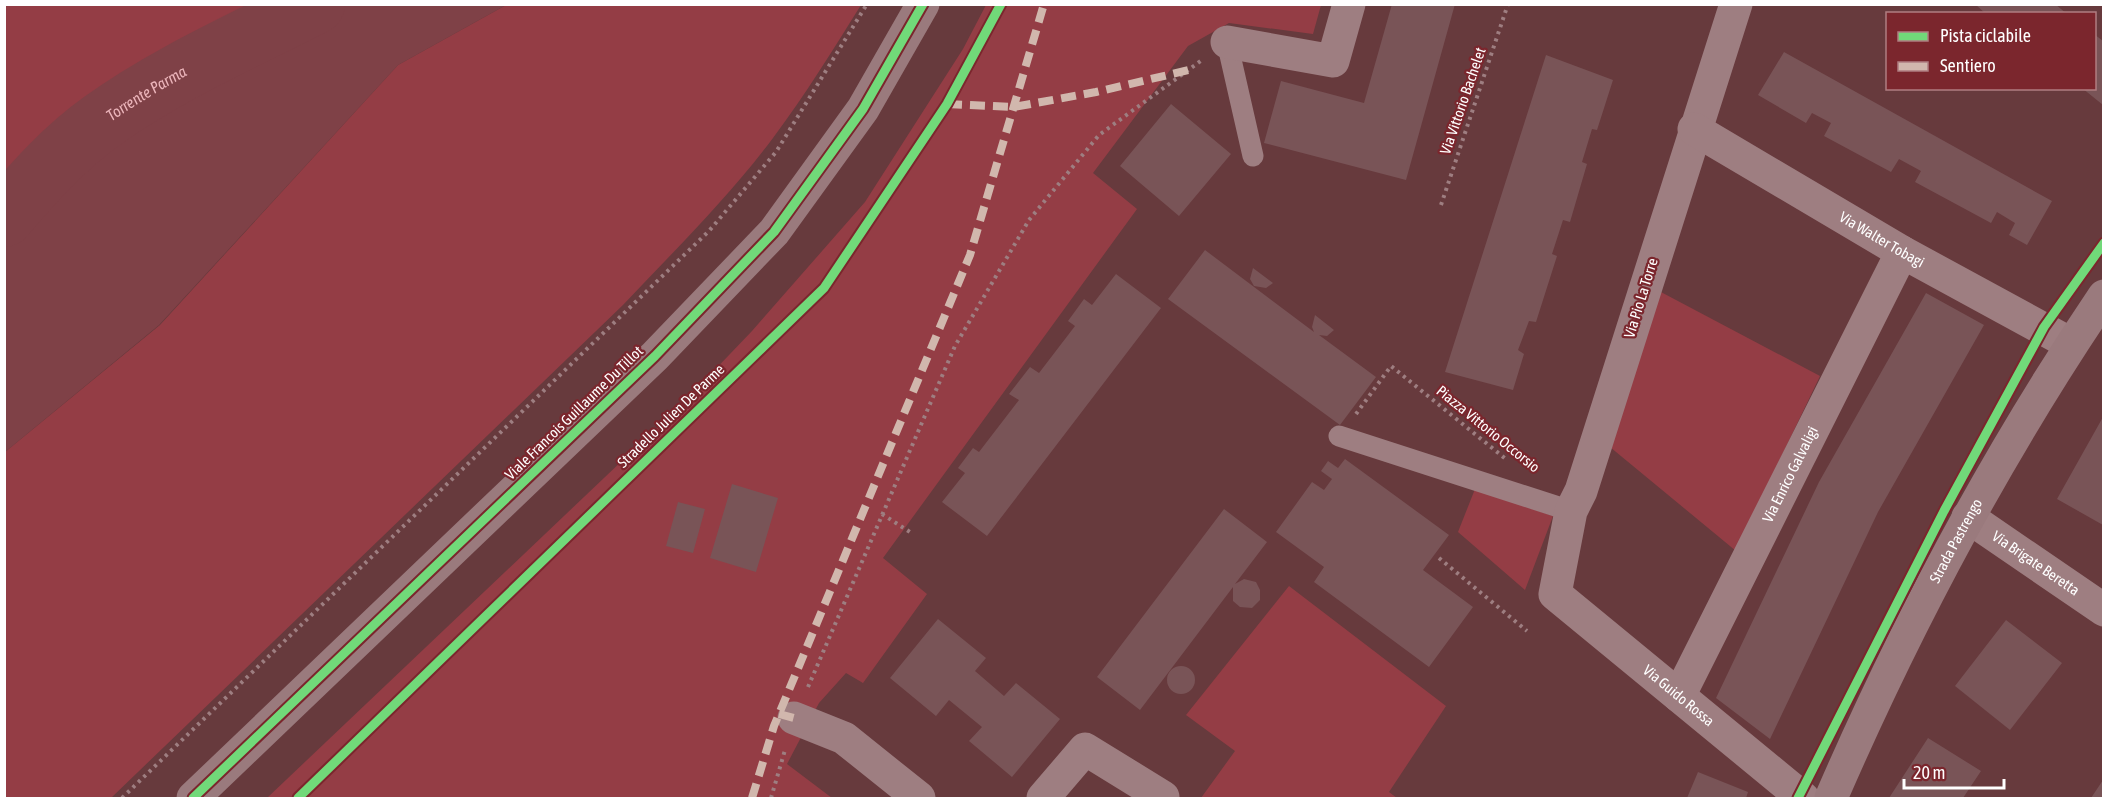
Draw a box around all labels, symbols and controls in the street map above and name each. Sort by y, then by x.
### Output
legend [1886,12,2096,90]
text: Pista ciclabile [1940,25,2031,46]
street label: Via Vittorio Bachelet [1436,45,1489,156]
text: Sentiero [1940,55,1996,76]
water label: Torrente Parma [103,62,190,124]
street label: Via Walter Tobagi [1836,208,1927,271]
street label: Via Pio La Torre [1620,256,1661,340]
street label: Viale Francois Guillaume Du Tillot [501,342,646,483]
street label: Stradello Julien De Parme [614,360,728,471]
street label: Piazza Vittorio Occorsio [1433,382,1543,475]
street label: Via Enrico Galvaligi [1759,423,1821,525]
street label: Strada Pastrengo [1926,495,1985,586]
street label: Via Brigate Beretta [1989,527,2083,599]
street label: Via Guido Rossa [1640,661,1718,729]
scale bar [1904,752,2004,790]
text: 20 m [1913,762,1945,783]

